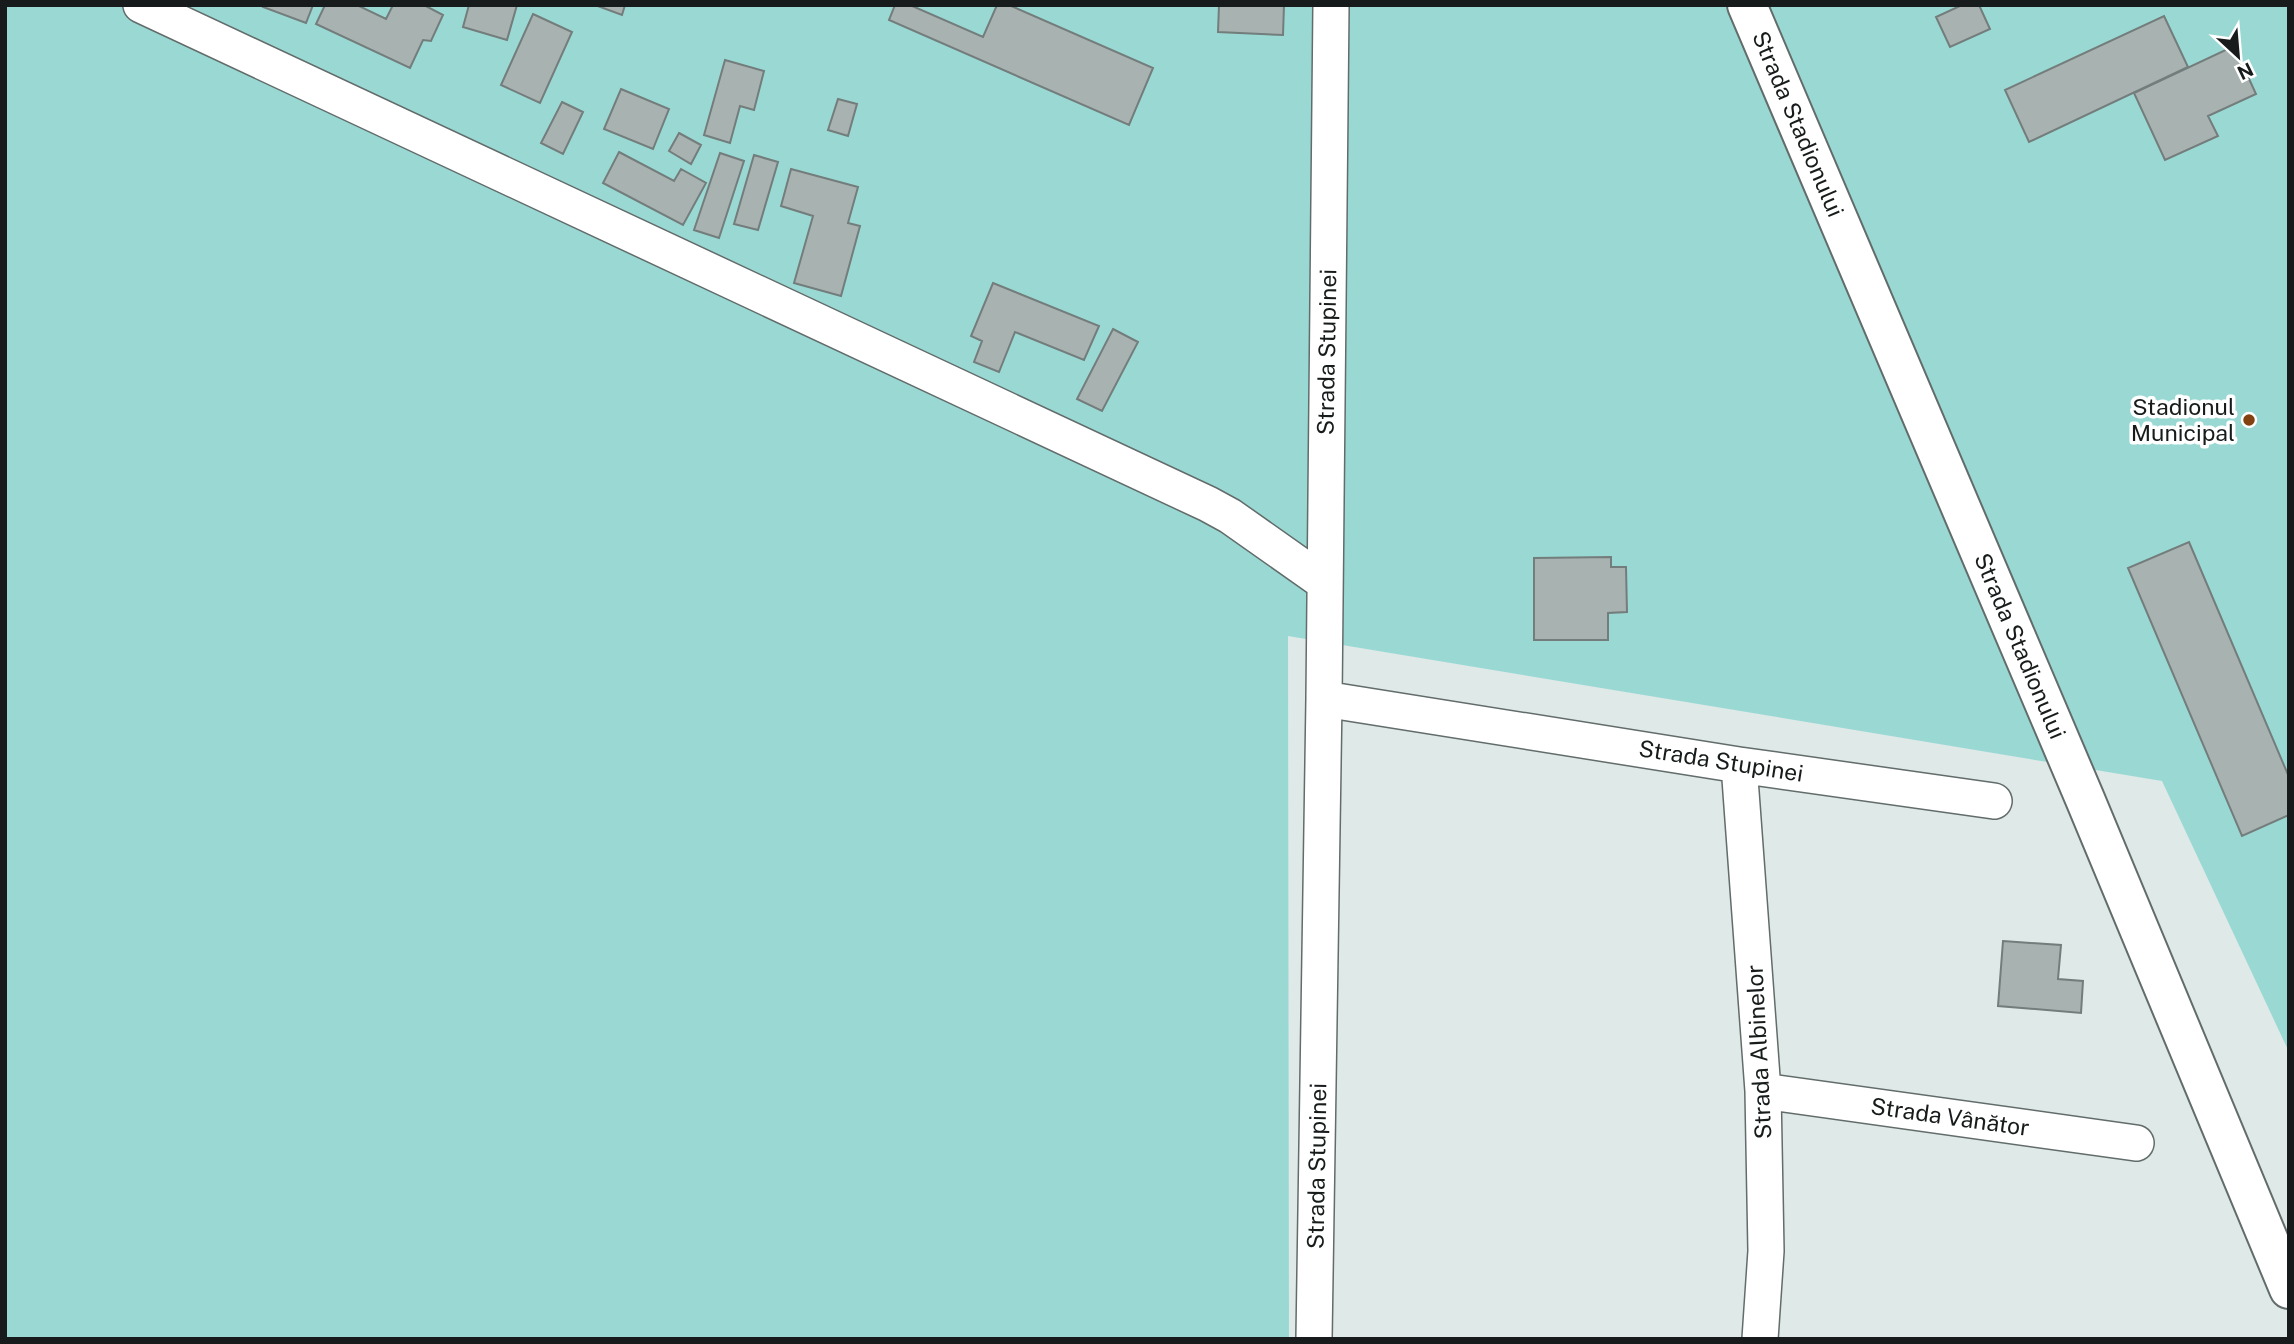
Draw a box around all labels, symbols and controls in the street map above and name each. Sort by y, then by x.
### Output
north arrow [2203,21,2273,91]
street label: Strada Stadionului [1747,27,1850,221]
text: N [2234,58,2257,84]
street label: Strada Stupinei [1312,269,1341,435]
place label: Stadionul Municipal [2131,393,2235,446]
marker: Stadionul Municipal [2241,412,2257,428]
street label: Strada Stadionului [1969,549,2072,743]
street label: Strada Stupinei [1637,734,1805,787]
street label: Strada Albinelor [1740,964,1777,1140]
street label: Strada Stupinei [1302,1083,1331,1249]
street label: Strada Vânător [1869,1092,2031,1141]

